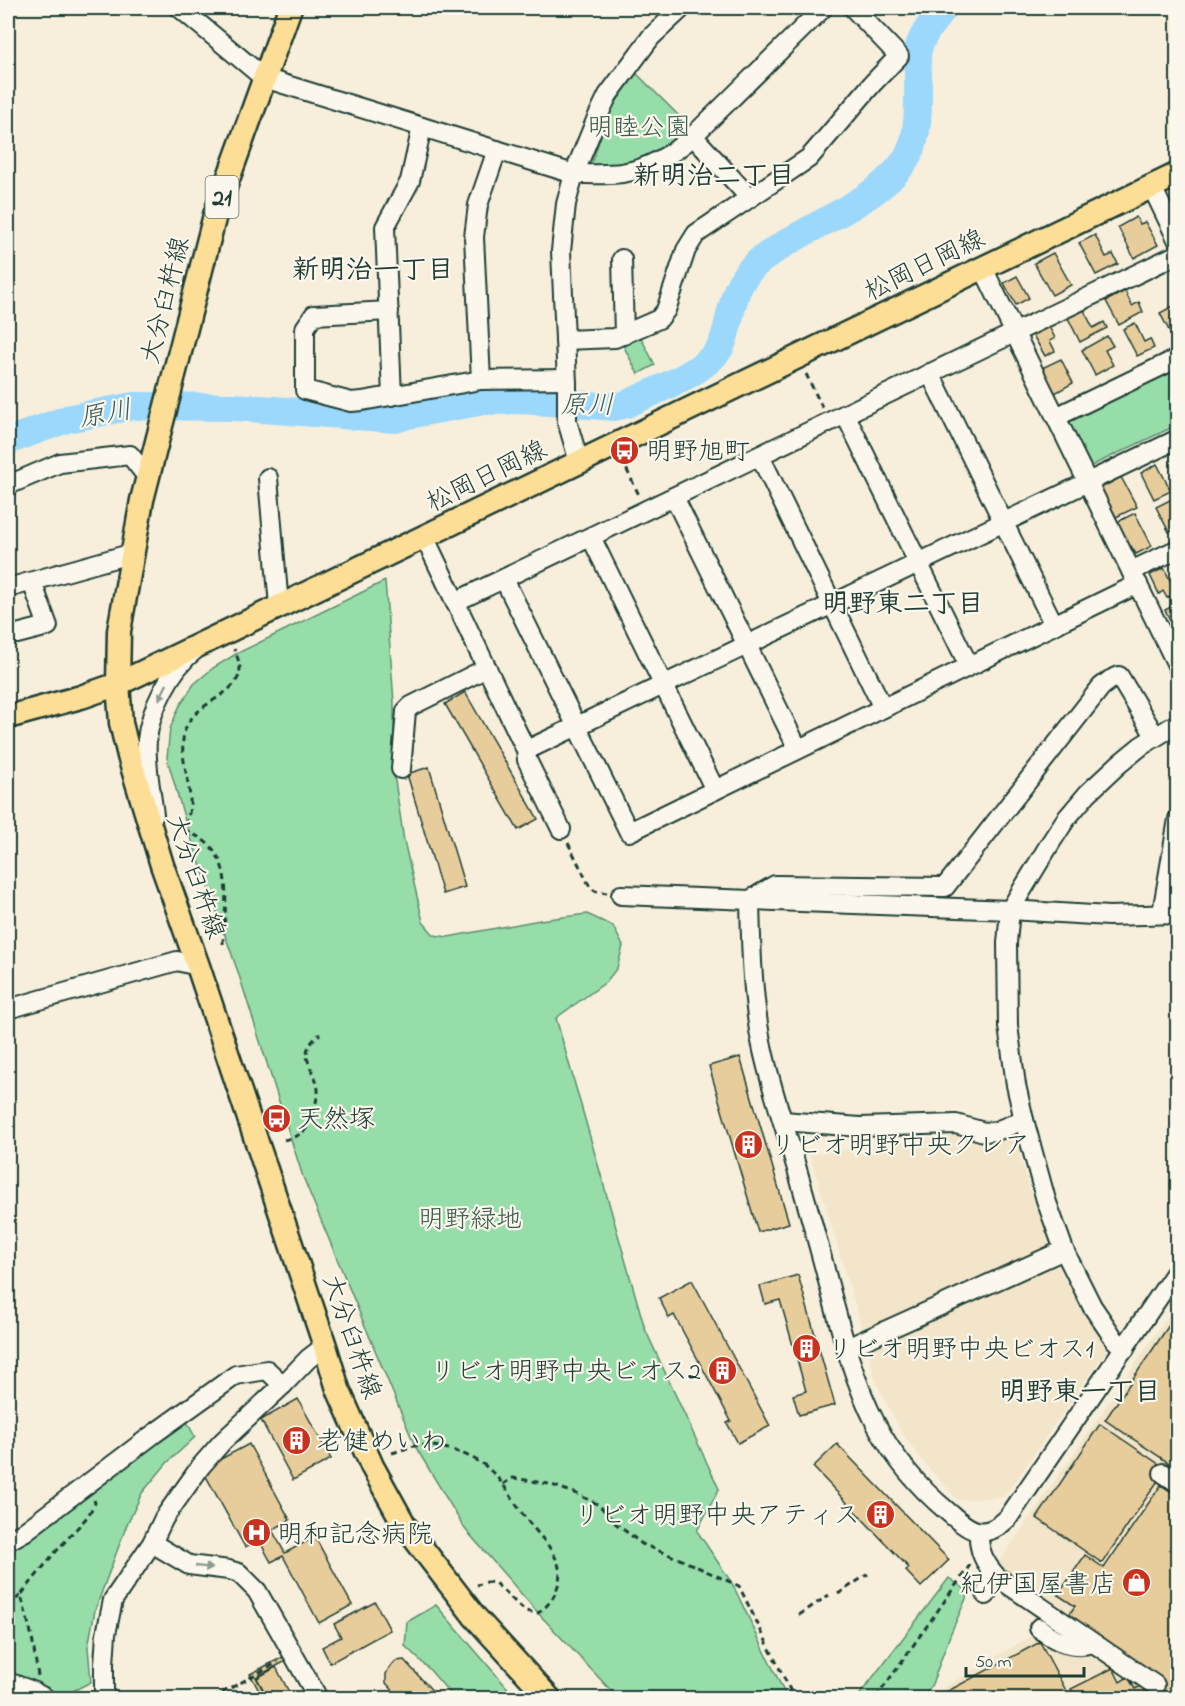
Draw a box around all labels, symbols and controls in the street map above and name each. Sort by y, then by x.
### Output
park label: 明睦公園 [587,110,691,148]
district label: 新明治二丁目 [633,158,795,197]
road number: 21 [206,176,238,218]
street label: 松岡日岡線 [859,221,992,312]
street label: 大分臼杵線 [133,233,201,368]
district label: 新明治一丁目 [292,252,454,291]
water label: 原川 [560,387,614,426]
water label: 原川 [75,392,135,439]
street label: 松岡日岡線 [421,432,554,523]
bus stop icon: 明野旭町 [609,434,641,466]
place label: 明野旭町 [646,434,750,472]
district label: 明野東二丁目 [822,586,984,625]
one-way arrow [158,684,168,701]
street label: 大分臼杵線 [155,809,233,945]
bus stop icon: 天然塚 [260,1102,292,1134]
place label: 天然塚 [297,1102,375,1140]
building icon: リビオ明野中央クレア [733,1128,765,1160]
place label: リビオ明野中央クレア [770,1128,1030,1166]
park label: 明野緑地 [418,1202,522,1240]
street label: 大分臼杵線 [311,1269,389,1405]
building icon: リビオ明野中央ビオス1 [790,1332,822,1364]
place label: リビオ明野中央ビオス1 [827,1332,1094,1370]
place label: リビオ明野中央ビオス2 [430,1354,701,1392]
building icon: リビオ明野中央ビオス2 [706,1354,738,1386]
district label: 明野東一丁目 [999,1374,1161,1413]
building icon: 老健めいわ [280,1424,312,1456]
place label: 老健めいわ [317,1424,447,1462]
place label: リビオ明野中央アティス [574,1498,860,1536]
building icon: リビオ明野中央アティス [865,1498,897,1530]
hospital icon: 明和記念病院 [240,1517,272,1549]
place label: 明和記念病院 [277,1517,433,1555]
one-way arrow [195,1562,214,1572]
place label: 紀伊国屋書店 [960,1567,1116,1605]
shop icon: 紀伊国屋書店 [1121,1567,1153,1599]
scale bar [966,1640,1084,1678]
text: 50 m [975,1650,1012,1676]

